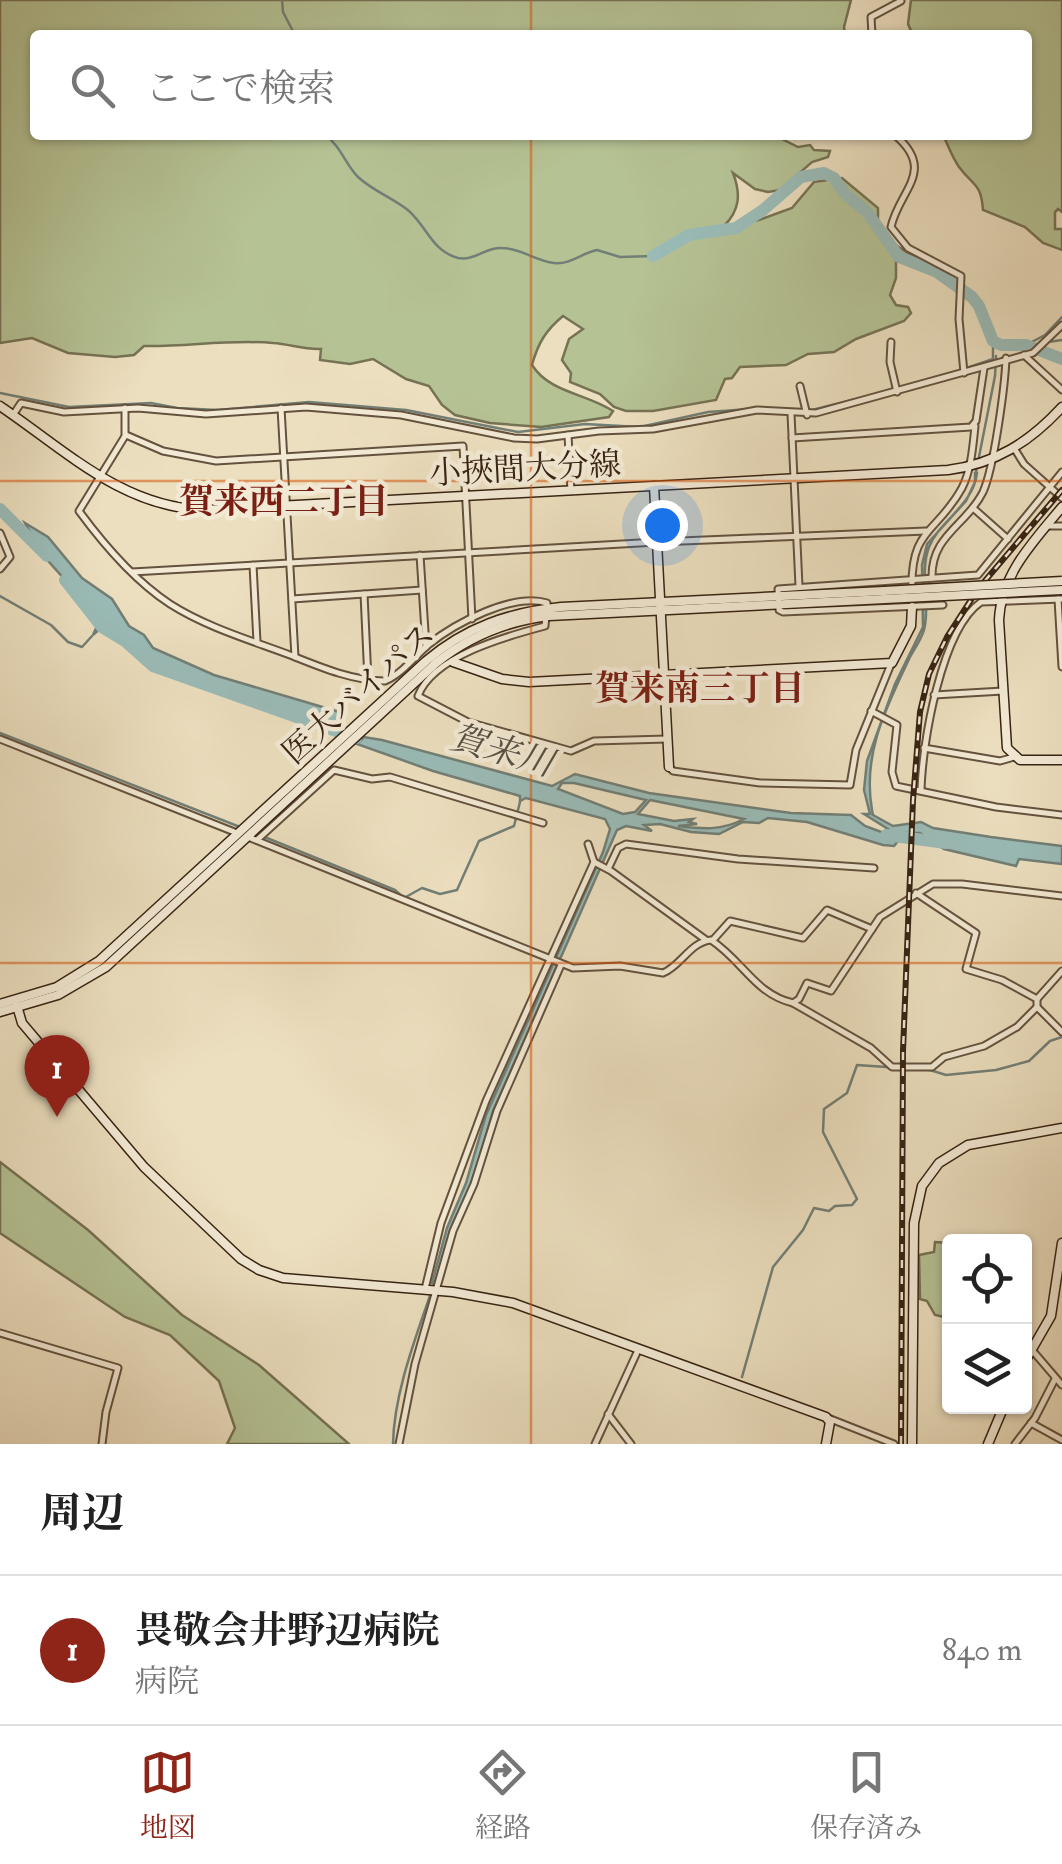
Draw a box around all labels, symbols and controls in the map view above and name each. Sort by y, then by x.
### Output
search box [30,30,1032,140]
icon: search [65,58,120,113]
text: ここで検索 [145,65,335,113]
street label: 小挾間大分線 [428,444,622,494]
district label: 賀来西二丁目 [179,480,389,524]
your location [637,500,688,551]
street label: 医大バイパス [274,615,443,773]
district label: 賀来南三丁目 [595,667,805,711]
water label: 賀来川 [445,715,562,788]
pin: 1 [24,1034,90,1117]
map controls [942,1234,1032,1414]
button: locate [942,1234,1032,1324]
button: layers [942,1324,1032,1414]
text: 周辺 [40,1488,124,1540]
text: 畏敬会井野辺病院 [135,1607,439,1655]
text: 1 [67,1630,78,1670]
text: 840 m [942,1630,1022,1670]
text: 病院 [135,1662,199,1702]
tab: 地図 [140,1745,196,1846]
tab: 経路 [475,1745,531,1846]
tab: 保存済み [810,1745,922,1846]

